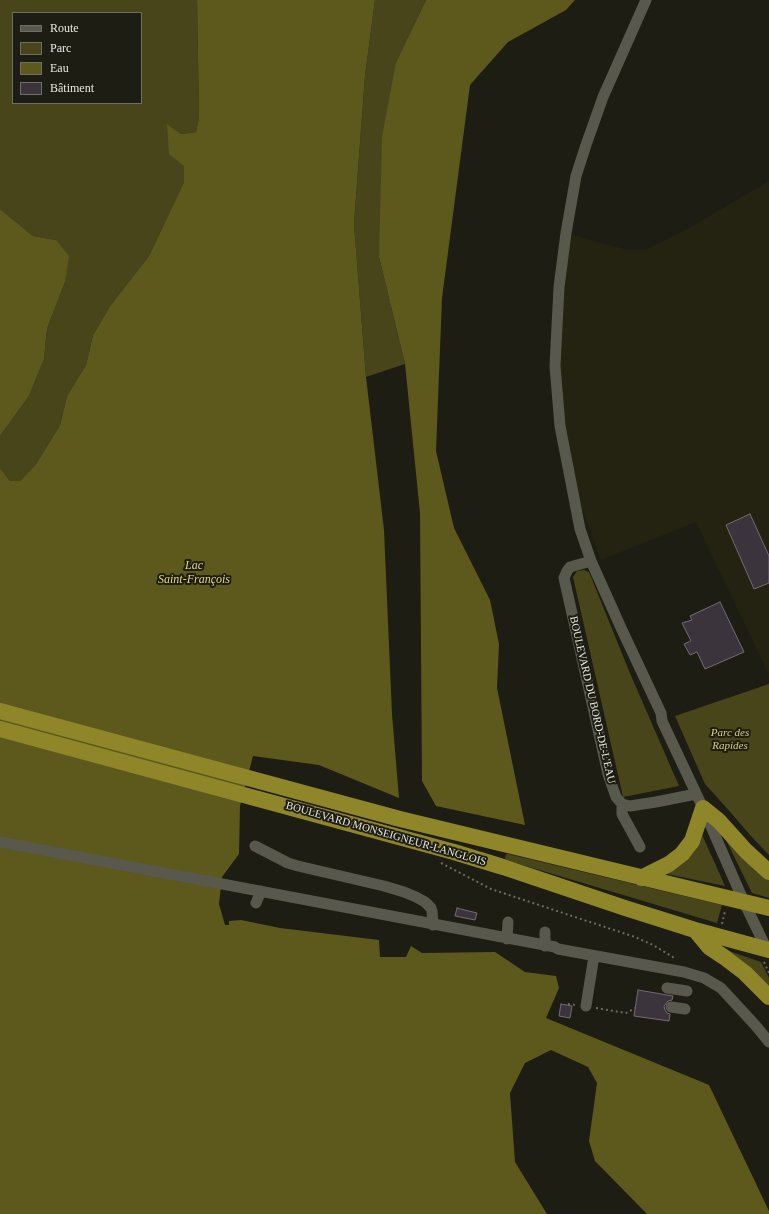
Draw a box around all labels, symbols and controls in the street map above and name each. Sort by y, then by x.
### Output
legend [12,12,142,104]
text: Route [50,21,79,35]
text: Parc [50,41,71,55]
text: Eau [50,61,69,75]
text: Bâtiment [50,81,94,95]
water label: Lac Saint-François [158,559,230,587]
street label: BOULEVARD DU BORD-DE-L'EAU [566,615,618,785]
park label: Parc des Rapides [711,726,749,752]
street label: BOULEVARD MONSEIGNEUR-LANGLOIS [284,799,488,869]

